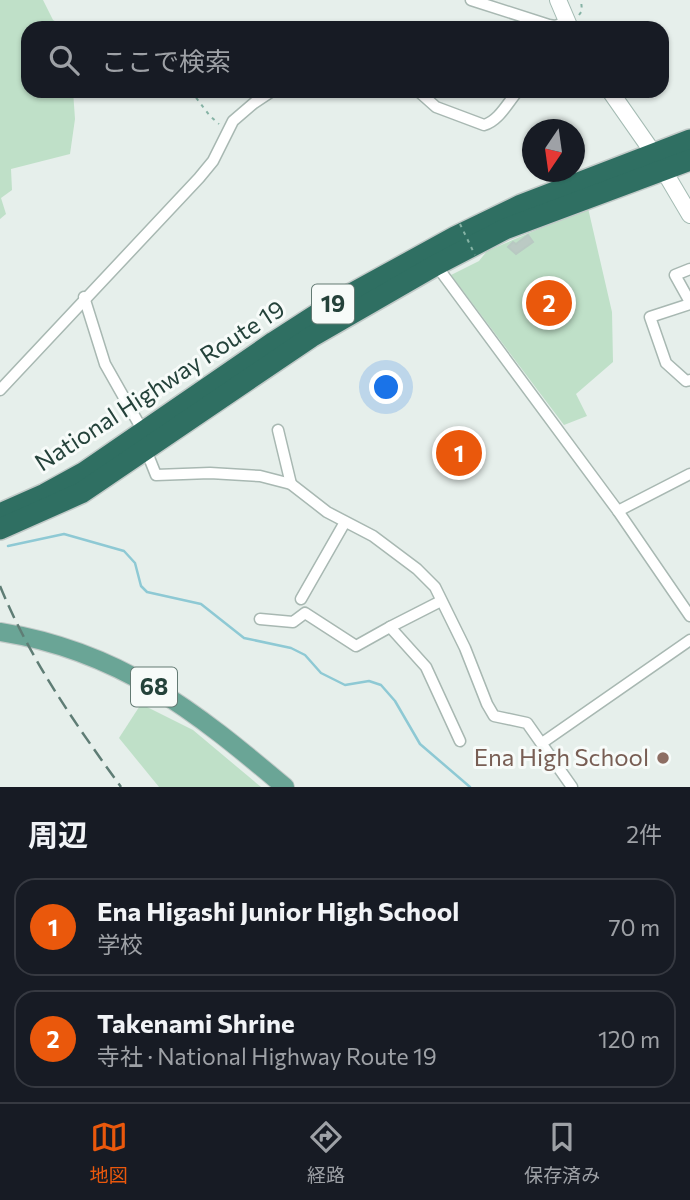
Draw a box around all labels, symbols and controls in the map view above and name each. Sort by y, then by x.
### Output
search box [21,21,669,98]
icon: search [45,41,83,79]
text: ここで検索 [101,45,231,76]
north arrow [522,119,585,182]
pin: 2 [526,277,572,329]
road number: 19 [312,284,354,324]
street label: National Highway Route 19 [29,293,289,476]
your location [369,370,403,404]
pin: 1 [436,427,482,479]
road number: 68 [131,667,177,706]
place label: Ena High School [474,742,649,771]
marker: Ena High School [655,750,671,766]
text: 周辺 [28,815,88,852]
text: 2件 [626,820,662,848]
text: Ena Higashi Junior High School [97,895,459,926]
text: 1 [48,913,58,941]
text: 70 m [608,913,660,941]
text: 学校 [97,930,143,958]
text: Takenami Shrine [97,1007,295,1038]
text: 2 [46,1025,60,1053]
text: 120 m [598,1025,660,1053]
text: 寺社 · National Highway Route 19 [97,1042,437,1070]
tab: 地図 [90,1118,128,1187]
tab: 経路 [307,1118,345,1187]
tab: 保存済み [524,1118,600,1187]

